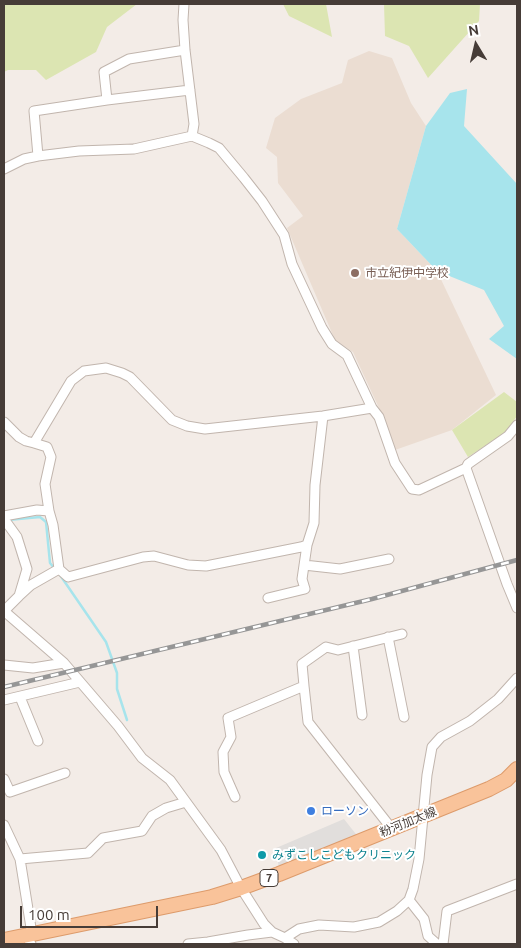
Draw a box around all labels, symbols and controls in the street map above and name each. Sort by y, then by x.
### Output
north arrow [451,20,501,70]
text: N [467,21,480,39]
place label: 市立紀伊中学校 [365,266,449,280]
marker: 市立紀伊中学校 [349,267,361,279]
place label: ローソン [321,804,369,818]
street label: 粉河加太線 [377,804,439,840]
marker: ローソン [305,805,317,817]
place label: みずこしこどもクリニック [272,848,416,862]
marker: みずこしこどもクリニック [256,849,268,861]
road number: 7 [260,870,278,886]
scale bar [22,896,160,928]
text: 100 m [28,906,70,923]

